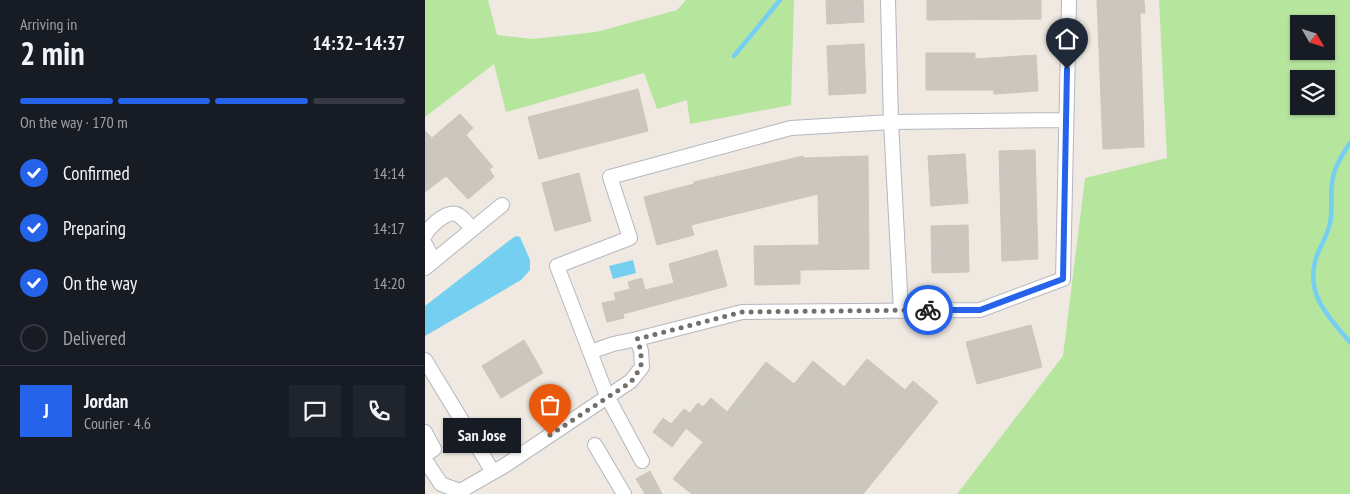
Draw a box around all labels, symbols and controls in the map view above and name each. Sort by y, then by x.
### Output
text: Arriving in [20,14,77,34]
north arrow [1290,15,1335,60]
map controls [1290,15,1335,115]
pin [1046,18,1088,69]
icon: home [1053,25,1081,53]
text: 14:32–14:37 [312,31,405,55]
text: 2 min [20,32,85,74]
button: layers [1290,70,1335,115]
text: On the way · 170 m [20,112,128,132]
icon: check [20,159,48,187]
text: Confirmed [63,161,130,185]
text: 14:14 [373,163,405,183]
icon: check [20,214,48,242]
text: Preparing [63,216,126,240]
text: 14:17 [373,218,405,238]
icon: check [20,269,48,297]
text: On the way [63,271,137,295]
text: 14:20 [373,273,405,293]
courier [903,285,953,335]
icon: bike [914,296,942,324]
text: Delivered [63,326,126,350]
pin [529,384,571,435]
button: chat [289,385,341,437]
button: phone [353,385,405,437]
text: Jordan [84,389,128,413]
icon: bag [536,391,564,419]
text: J [43,399,49,423]
text: Courier · 4.6 [84,413,151,433]
callout: San Jose [443,418,520,452]
text: San Jose [458,425,506,445]

